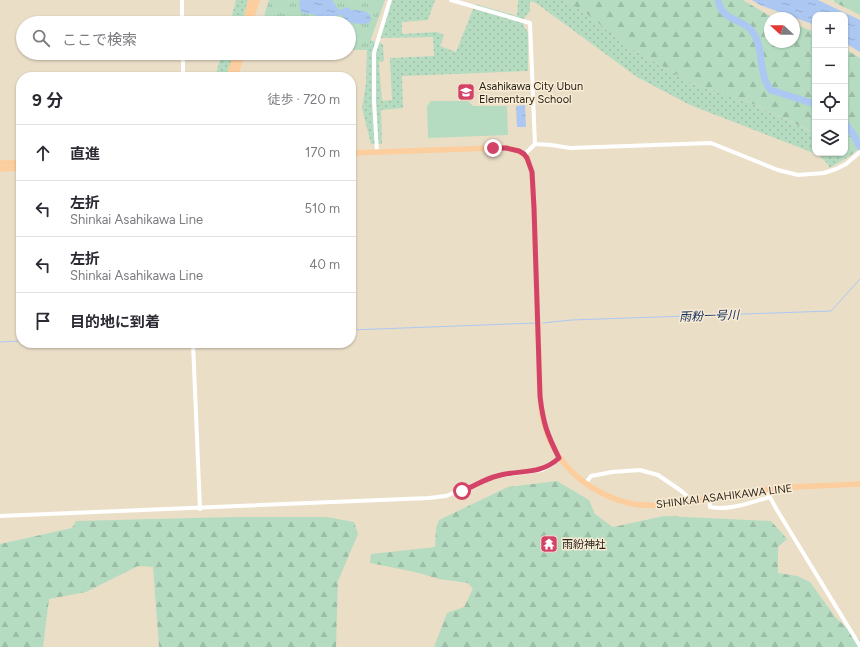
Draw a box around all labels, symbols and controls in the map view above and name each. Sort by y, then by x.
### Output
north arrow [764,12,800,48]
map controls [812,12,848,156]
button: + [812,12,848,48]
search box [16,16,356,60]
icon: search [30,27,52,49]
text: ここで検索 [62,31,137,49]
button: − [812,48,848,84]
place label: Asahikawa City Ubun Elementary School [479,80,583,106]
school or university icon: Asahikawa City Ubun Elementary School [456,82,476,102]
button: locate [812,84,848,120]
text: 9 分 [32,90,63,110]
text: 徒歩 · 720 m [267,92,340,107]
button: layers [812,120,848,156]
route end [484,139,502,157]
icon: ahead [32,142,54,164]
text: 直進 [70,145,100,163]
text: 170 m [305,145,340,160]
text: 左折 [70,194,100,212]
icon: left [32,198,54,220]
text: 510 m [305,201,340,216]
text: Shinkai Asahikawa Line [70,212,203,227]
text: 左折 [70,250,100,268]
icon: left [32,254,54,276]
text: 40 m [309,257,340,272]
text: Shinkai Asahikawa Line [70,268,203,283]
water label: 雨粉一号川 [679,308,741,324]
icon: arrive [32,310,54,332]
text: 目的地に到着 [70,313,160,331]
route start [453,482,471,500]
street label: SHINKAI ASAHIKAWA LINE [655,482,793,511]
temple icon: 雨紛神社 [539,534,559,554]
place label: 雨紛神社 [562,538,606,551]

